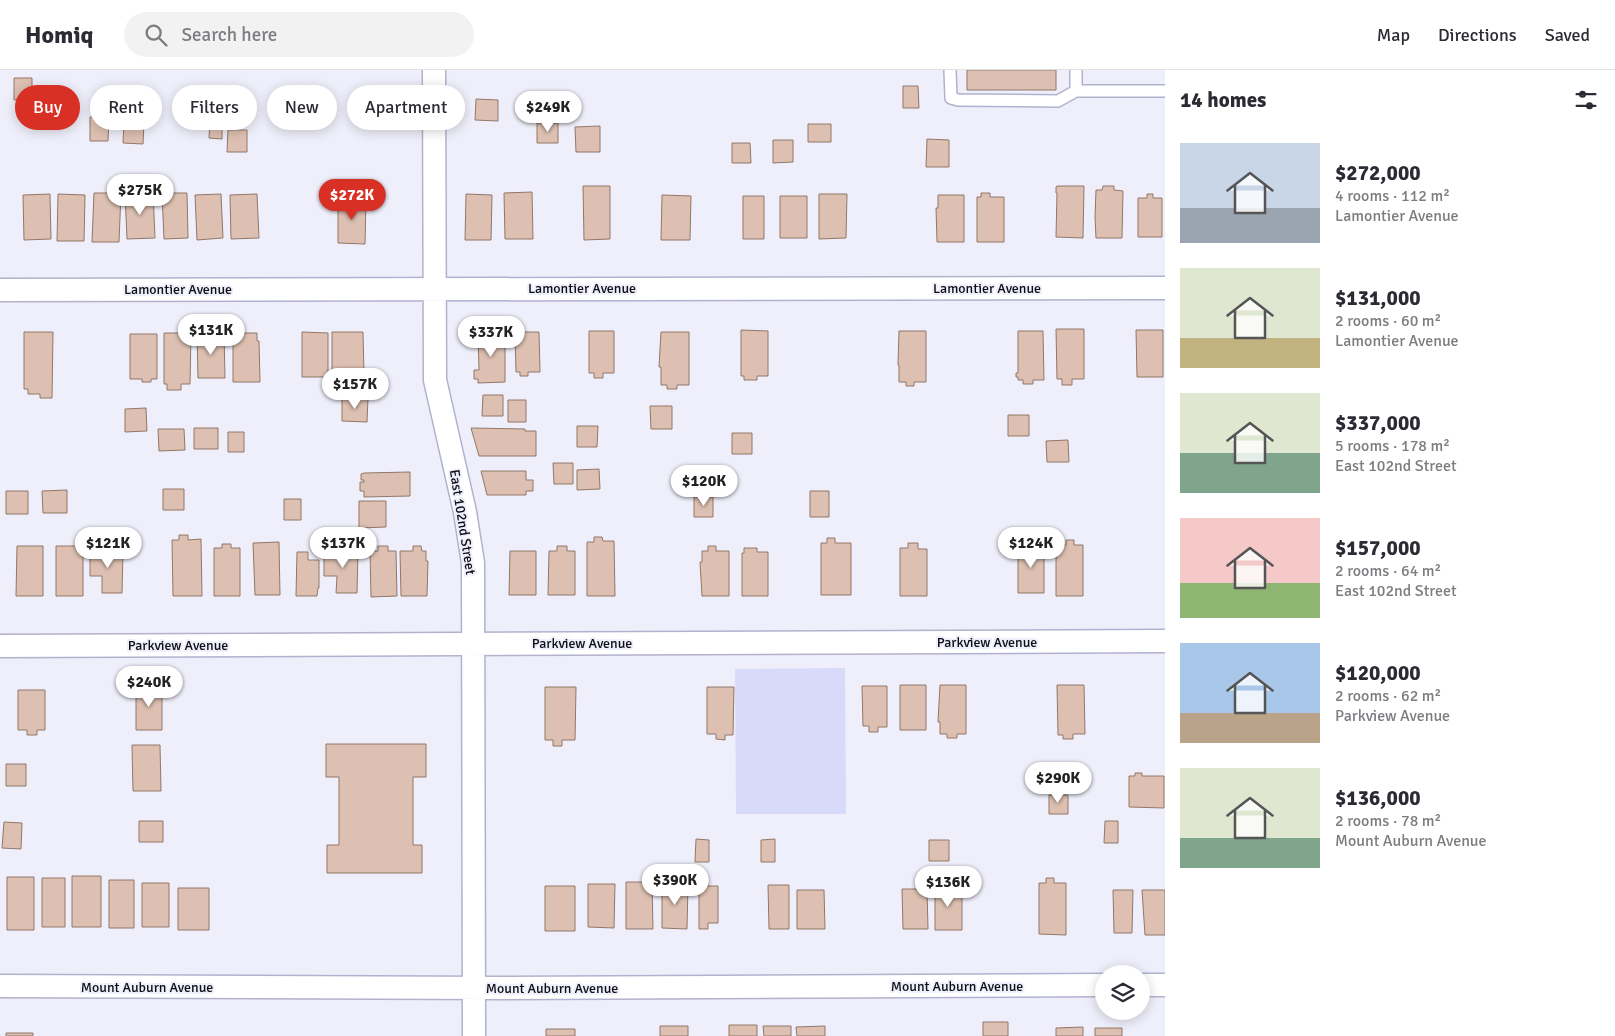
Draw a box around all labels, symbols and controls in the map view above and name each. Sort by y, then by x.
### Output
search box [124,12,474,57]
text: Homiq [25,20,94,50]
icon: search [142,21,170,49]
text: Search here [182,23,277,47]
text: Map [1377,24,1410,46]
text: Directions [1438,24,1517,46]
text: Saved [1545,24,1590,46]
chip: Buy [15,85,80,130]
chip: Rent [90,85,162,130]
chip: Filters [172,85,257,130]
chip: New [267,85,337,130]
chip: Apartment [347,85,465,130]
icon: filters [1572,86,1600,114]
text: 14 homes [1180,87,1266,113]
pin: $249K [513,90,583,133]
text: $249K [526,97,570,117]
text: $272,000 [1335,160,1421,186]
icon: home [1220,163,1280,223]
pin: $275K [105,174,175,216]
pin: $272K [317,178,387,221]
text: $275K [118,180,162,200]
text: $272K [330,185,374,205]
text: 4 rooms · 112 m² [1335,186,1450,206]
text: Lamontier Avenue [1335,206,1459,226]
street label: Lamontier Avenue [528,280,636,297]
street label: Lamontier Avenue [933,280,1041,297]
street label: Lamontier Avenue [124,281,232,298]
text: $131,000 [1335,285,1421,311]
icon: home [1220,288,1280,348]
text: 2 rooms · 60 m² [1335,311,1441,331]
pin: $131K [176,314,246,356]
pin: $337K [456,316,526,358]
text: $131K [189,320,233,340]
text: $337K [469,322,513,342]
text: Lamontier Avenue [1335,331,1459,351]
pin: $157K [320,368,390,410]
text: $157K [333,374,377,394]
text: $337,000 [1335,410,1421,436]
icon: home [1220,413,1280,473]
text: 5 rooms · 178 m² [1335,436,1450,456]
text: East 102nd Street [1335,456,1457,476]
pin: $120K [669,464,739,507]
street label: East 102nd Street [446,468,479,576]
text: $120K [682,471,726,491]
pin: $121K [73,526,143,569]
pin: $137K [308,526,378,569]
pin: $124K [996,526,1066,569]
text: $121K [86,533,130,553]
text: $137K [321,533,365,553]
text: $124K [1009,533,1053,553]
text: $157,000 [1335,535,1421,561]
icon: home [1220,538,1280,598]
text: 2 rooms · 64 m² [1335,561,1441,581]
text: East 102nd Street [1335,581,1457,601]
street label: Parkview Avenue [937,634,1037,651]
street label: Parkview Avenue [532,635,632,652]
street label: Parkview Avenue [128,637,228,654]
text: $120,000 [1335,660,1421,686]
icon: home [1220,663,1280,723]
pin: $240K [114,666,184,708]
text: $240K [127,672,171,692]
text: 2 rooms · 62 m² [1335,686,1441,706]
text: Parkview Avenue [1335,706,1450,726]
pin: $290K [1023,762,1093,804]
text: $290K [1036,768,1080,788]
text: $136,000 [1335,785,1421,811]
icon: home [1220,788,1280,848]
text: 2 rooms · 78 m² [1335,811,1441,831]
text: Mount Auburn Avenue [1335,831,1487,851]
pin: $390K [640,864,710,906]
pin: $136K [913,866,983,908]
text: $390K [653,870,697,890]
text: $136K [926,872,970,892]
map controls [1095,965,1150,1020]
button: layers [1095,965,1150,1020]
street label: Mount Auburn Avenue [891,978,1023,995]
street label: Mount Auburn Avenue [81,979,213,996]
street label: Mount Auburn Avenue [486,980,618,997]

